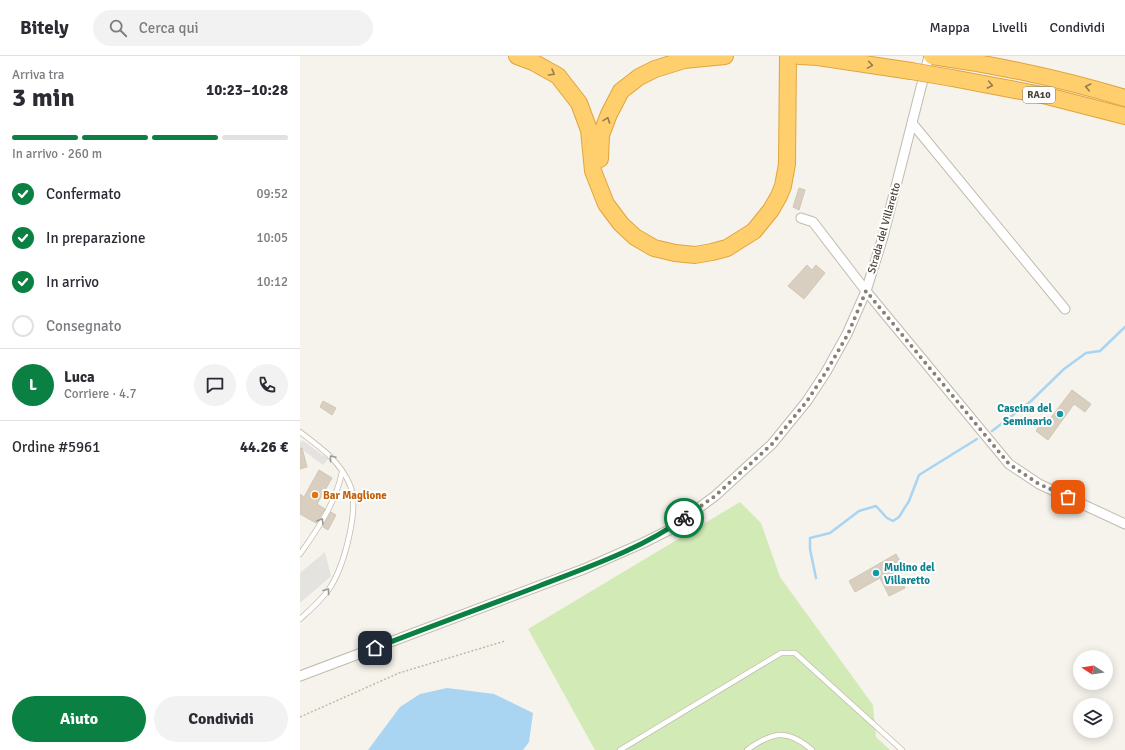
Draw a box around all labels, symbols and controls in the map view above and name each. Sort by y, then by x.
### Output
search box [93,10,373,46]
text: Bitely [20,16,69,40]
icon: search [107,17,129,39]
text: Cerca qui [139,19,199,37]
text: Mappa [930,19,970,36]
text: Livelli [992,19,1028,36]
text: Condividi [1050,19,1105,36]
one-way arrow [867,60,874,69]
text: Arriva tra [12,67,64,83]
one-way arrow [548,68,555,75]
text: 10:23–10:28 [206,81,288,99]
one-way arrow [987,81,993,89]
text: 3 min [12,82,75,114]
one-way arrow [1085,84,1091,92]
road number: RA10 [1023,87,1055,103]
one-way arrow [602,117,610,124]
text: In arrivo · 260 m [12,146,102,162]
street label: Strada del Villaretto [865,181,903,275]
icon: check [12,183,34,205]
text: Confermato [46,185,121,203]
text: 09:52 [256,186,288,202]
icon: check [12,227,34,249]
text: In preparazione [46,229,145,247]
text: 10:05 [256,230,288,246]
icon: check [12,271,34,293]
text: In arrivo [46,273,99,291]
text: 10:12 [256,274,288,290]
text: Consegnato [46,317,121,335]
button: chat [194,364,236,406]
button: phone [246,364,288,406]
text: Luca [64,368,95,386]
text: L [29,376,37,394]
text: Corriere · 4.7 [64,386,137,402]
place label: Cascina del Seminario [997,402,1053,428]
marker: Cascina del Seminario [1055,409,1065,419]
text: Ordine #5961 [12,438,100,456]
text: 44.26 € [240,438,288,456]
one-way arrow [330,456,337,463]
pin [1051,480,1085,514]
icon: bag [1057,486,1079,508]
place label: Bar Maglione [323,489,387,502]
marker: Bar Maglione [310,490,320,500]
courier [664,498,704,538]
icon: bike [673,507,695,529]
one-way arrow [317,518,324,525]
place label: Mulino del Villaretto [884,561,935,587]
marker: Mulino del Villaretto [871,568,881,578]
one-way arrow [322,589,329,596]
pin [358,631,392,665]
icon: home [364,637,386,659]
north arrow [1073,650,1113,690]
map controls [1073,650,1113,738]
button: Aiuto [12,696,146,742]
button: Condividi [154,696,288,742]
button: layers [1073,698,1113,738]

